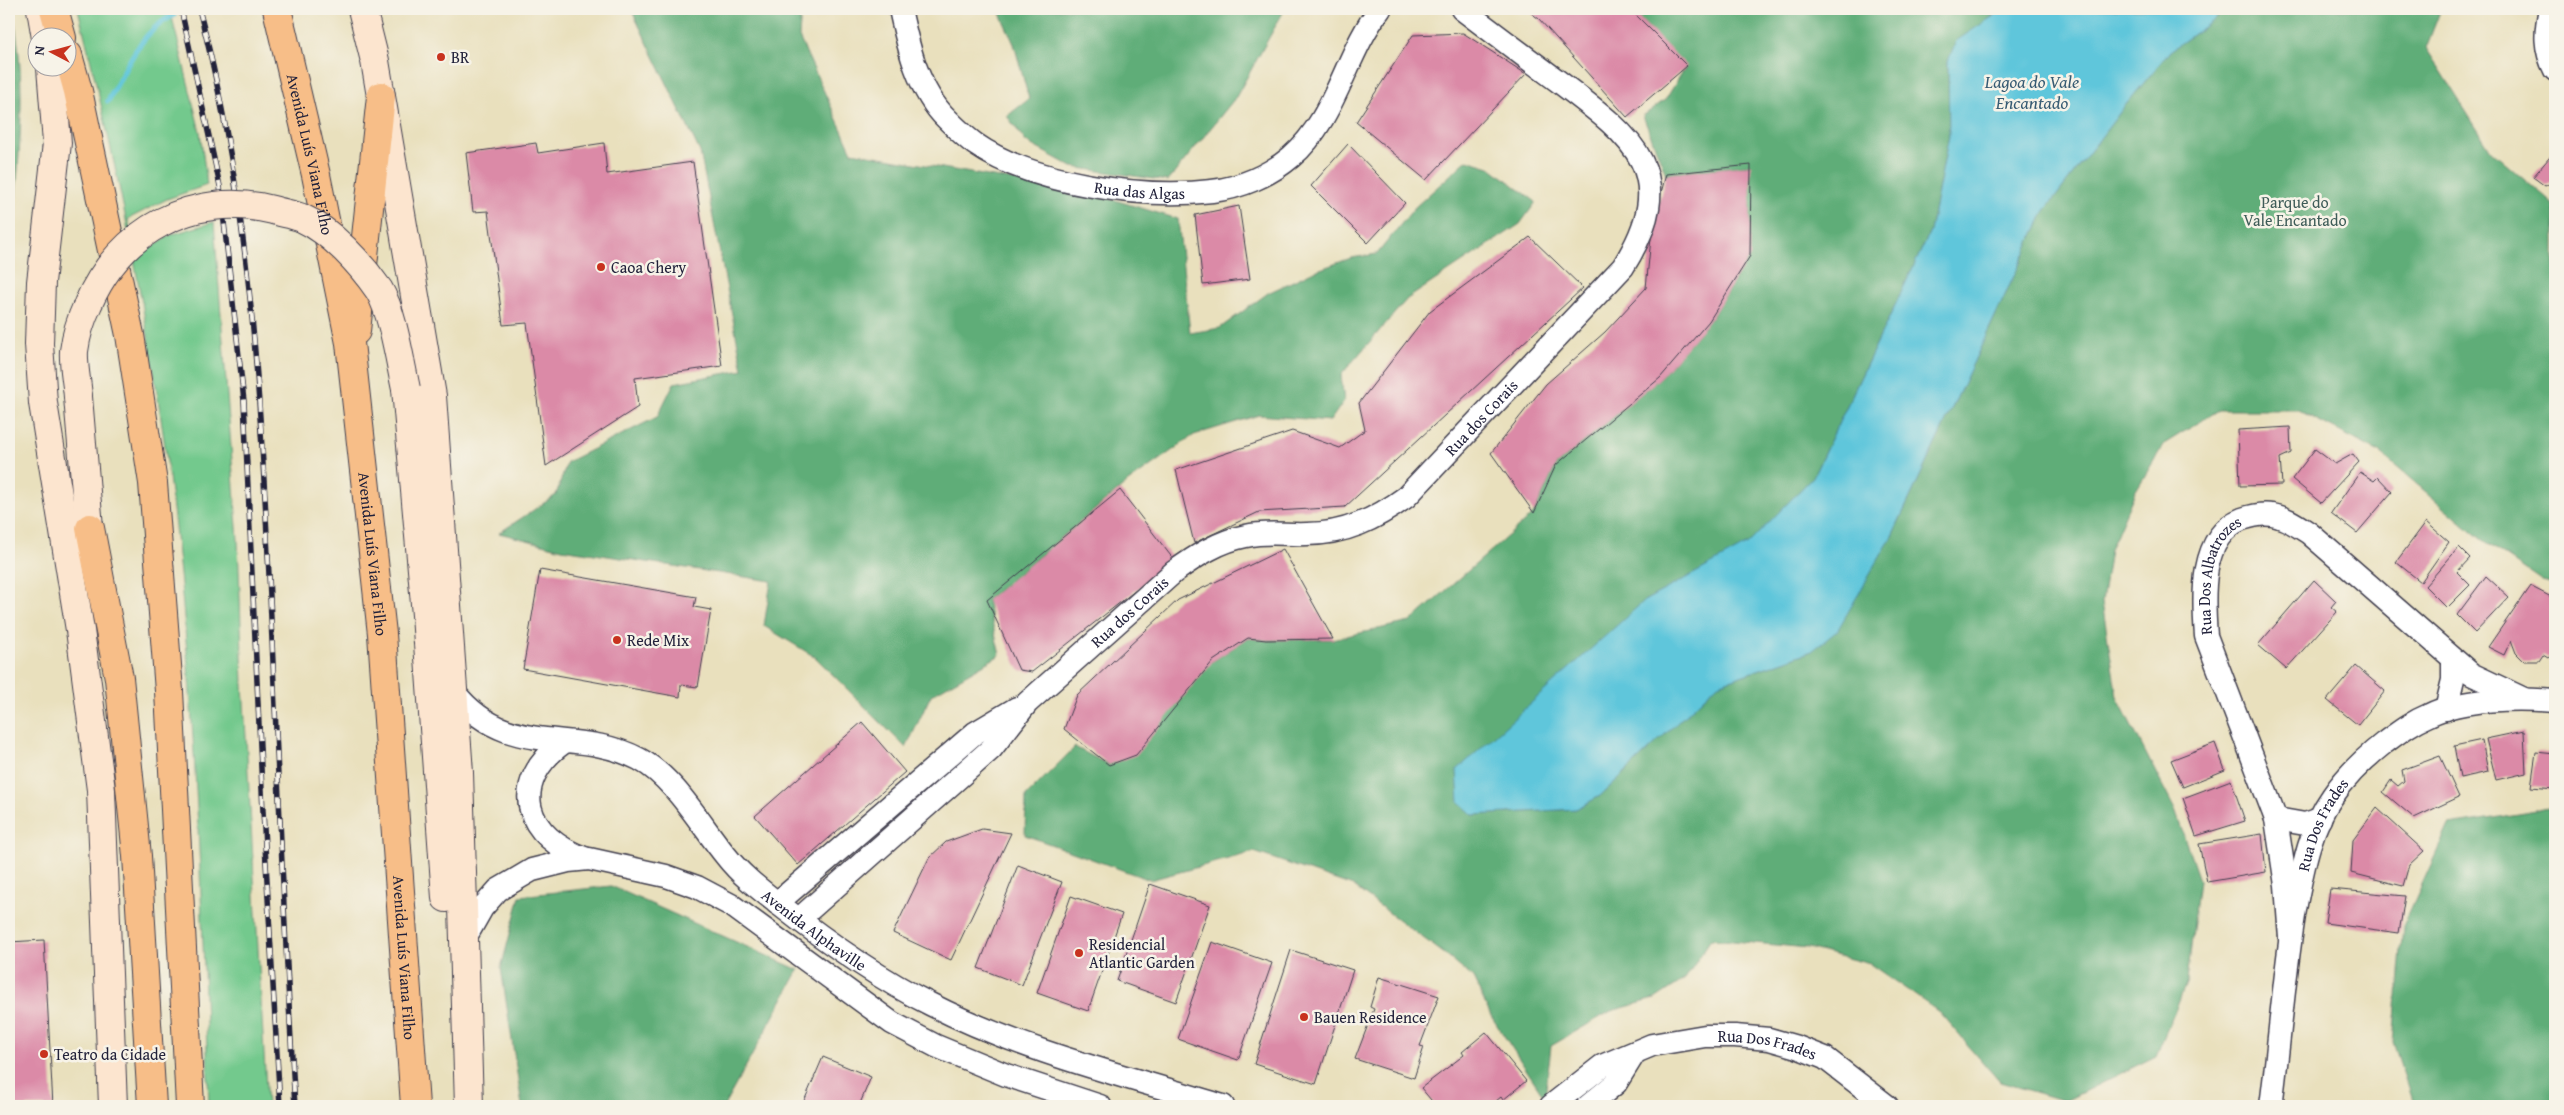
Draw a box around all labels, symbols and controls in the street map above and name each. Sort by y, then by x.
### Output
north arrow [28,28,78,78]
text: N [29,44,50,56]
place label: BR [451,45,470,69]
marker: BR [435,51,447,63]
water label: Lagoa do Vale Encantado [1984,68,2079,116]
street label: Avenida Luís Viana Filho [281,71,340,237]
street label: Rua das Algas [1092,175,1185,205]
park label: Parque do Vale Encantado [2243,190,2347,232]
place label: Caoa Chery [611,255,686,279]
marker: Caoa Chery [595,261,607,273]
street label: Rua dos Corais [1439,374,1523,461]
street label: Avenida Luís Viana Filho [352,471,394,637]
street label: Rua Dos Albatrozes [2192,509,2246,636]
street label: Rua dos Corais [1085,570,1174,653]
place label: Rede Mix [627,628,690,652]
marker: Rede Mix [611,634,623,646]
street label: Rua Dos Frades [2291,773,2354,874]
street label: Avenida Luís Viana Filho [387,875,422,1040]
street label: Avenida Alphaville [756,883,871,977]
place label: Residencial Atlantic Garden [1089,932,1195,974]
marker: Residencial Atlantic Garden [1073,947,1085,959]
place label: Bauen Residence [1314,1005,1427,1029]
marker: Bauen Residence [1298,1011,1310,1023]
street label: Rua Dos Frades [1718,1024,1820,1066]
place label: Teatro da Cidade [54,1042,166,1066]
marker: Teatro da Cidade [38,1048,50,1060]

